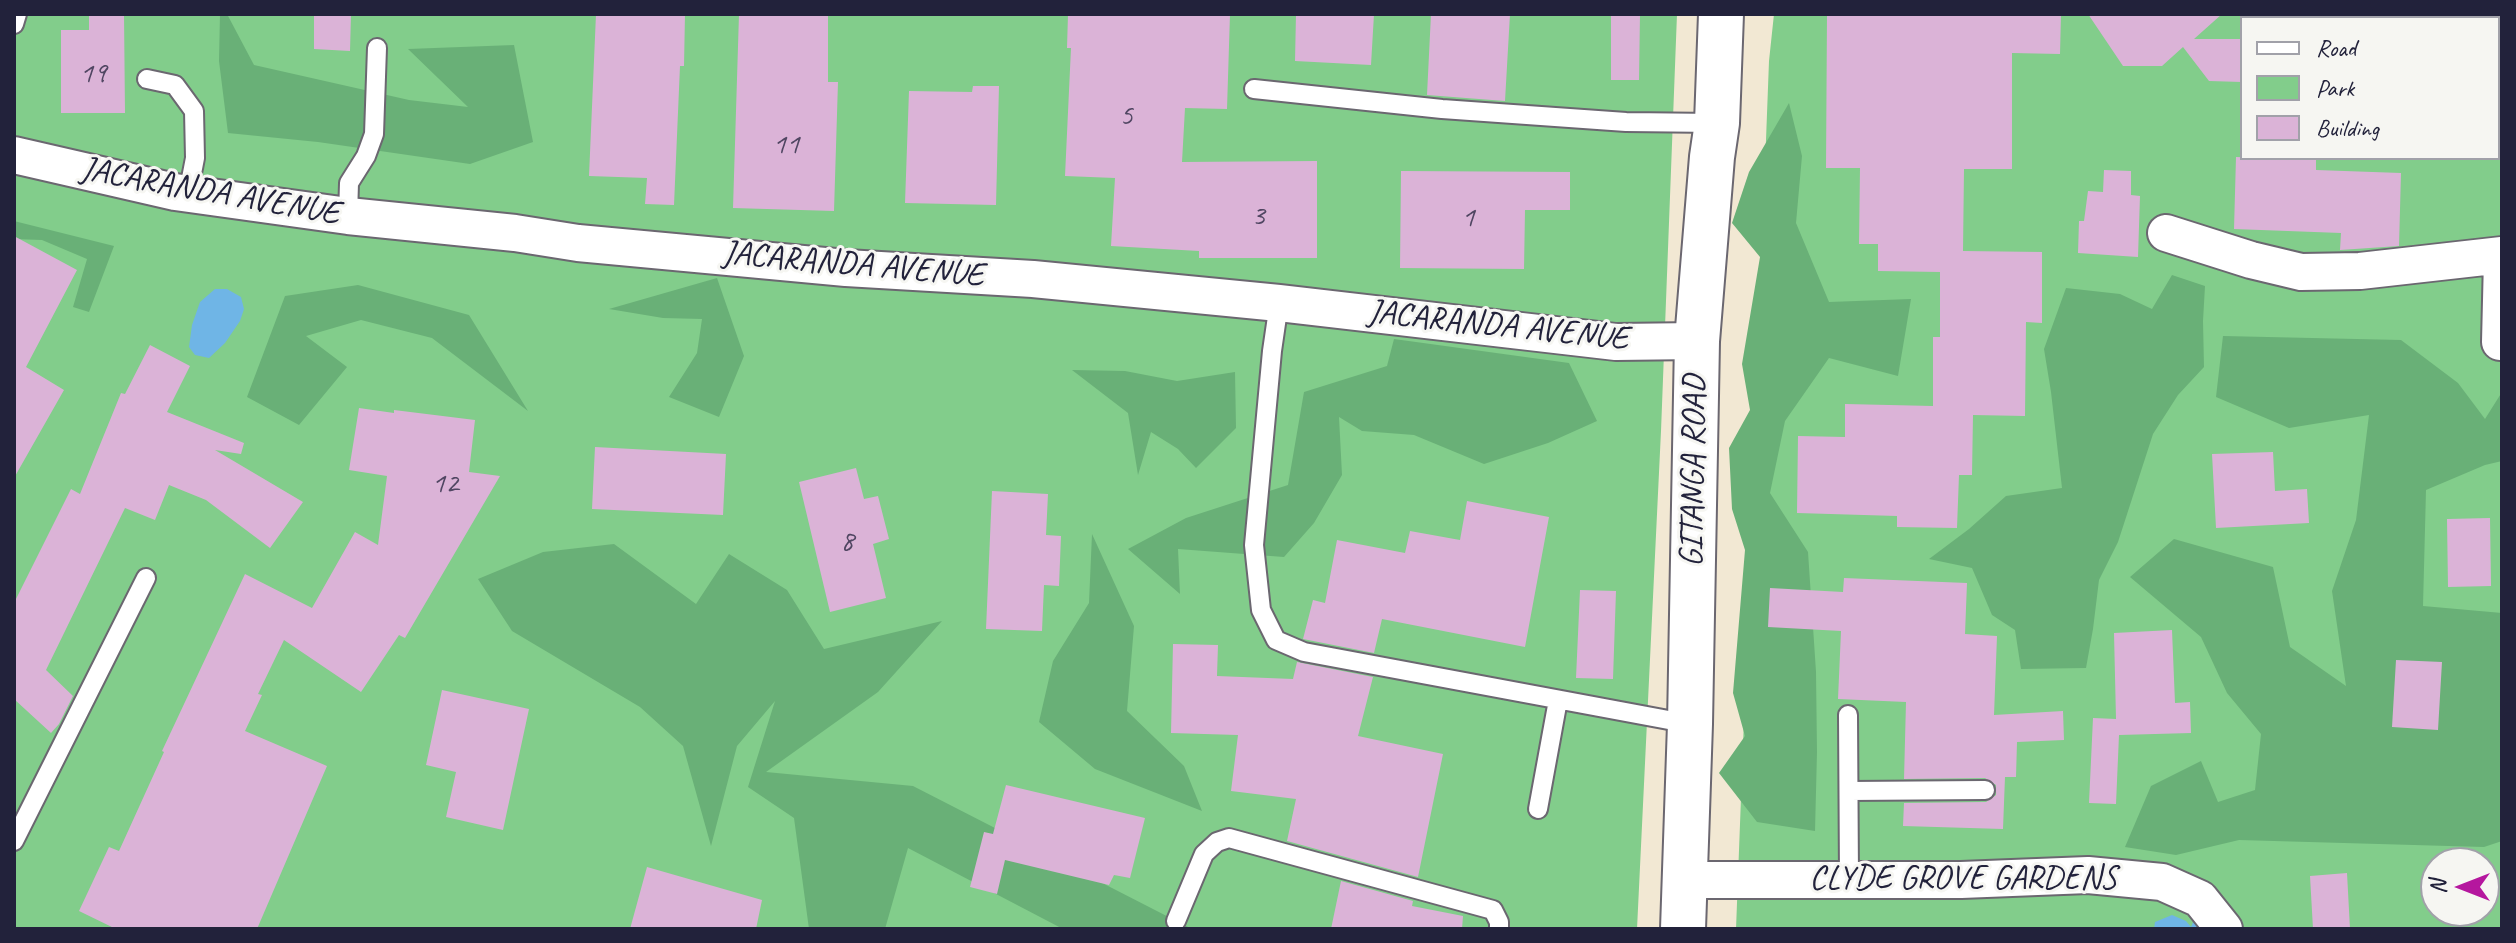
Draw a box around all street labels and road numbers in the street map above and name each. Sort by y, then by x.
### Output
street label: JACARANDA AVENUE [78,149,342,235]
street label: JACARANDA AVENUE [721,233,985,297]
street label: JACARANDA AVENUE [1366,292,1630,360]
street label: GITANGA ROAD [1672,374,1716,568]
street label: CLYDE GROVE GARDENS [1809,859,2117,899]

